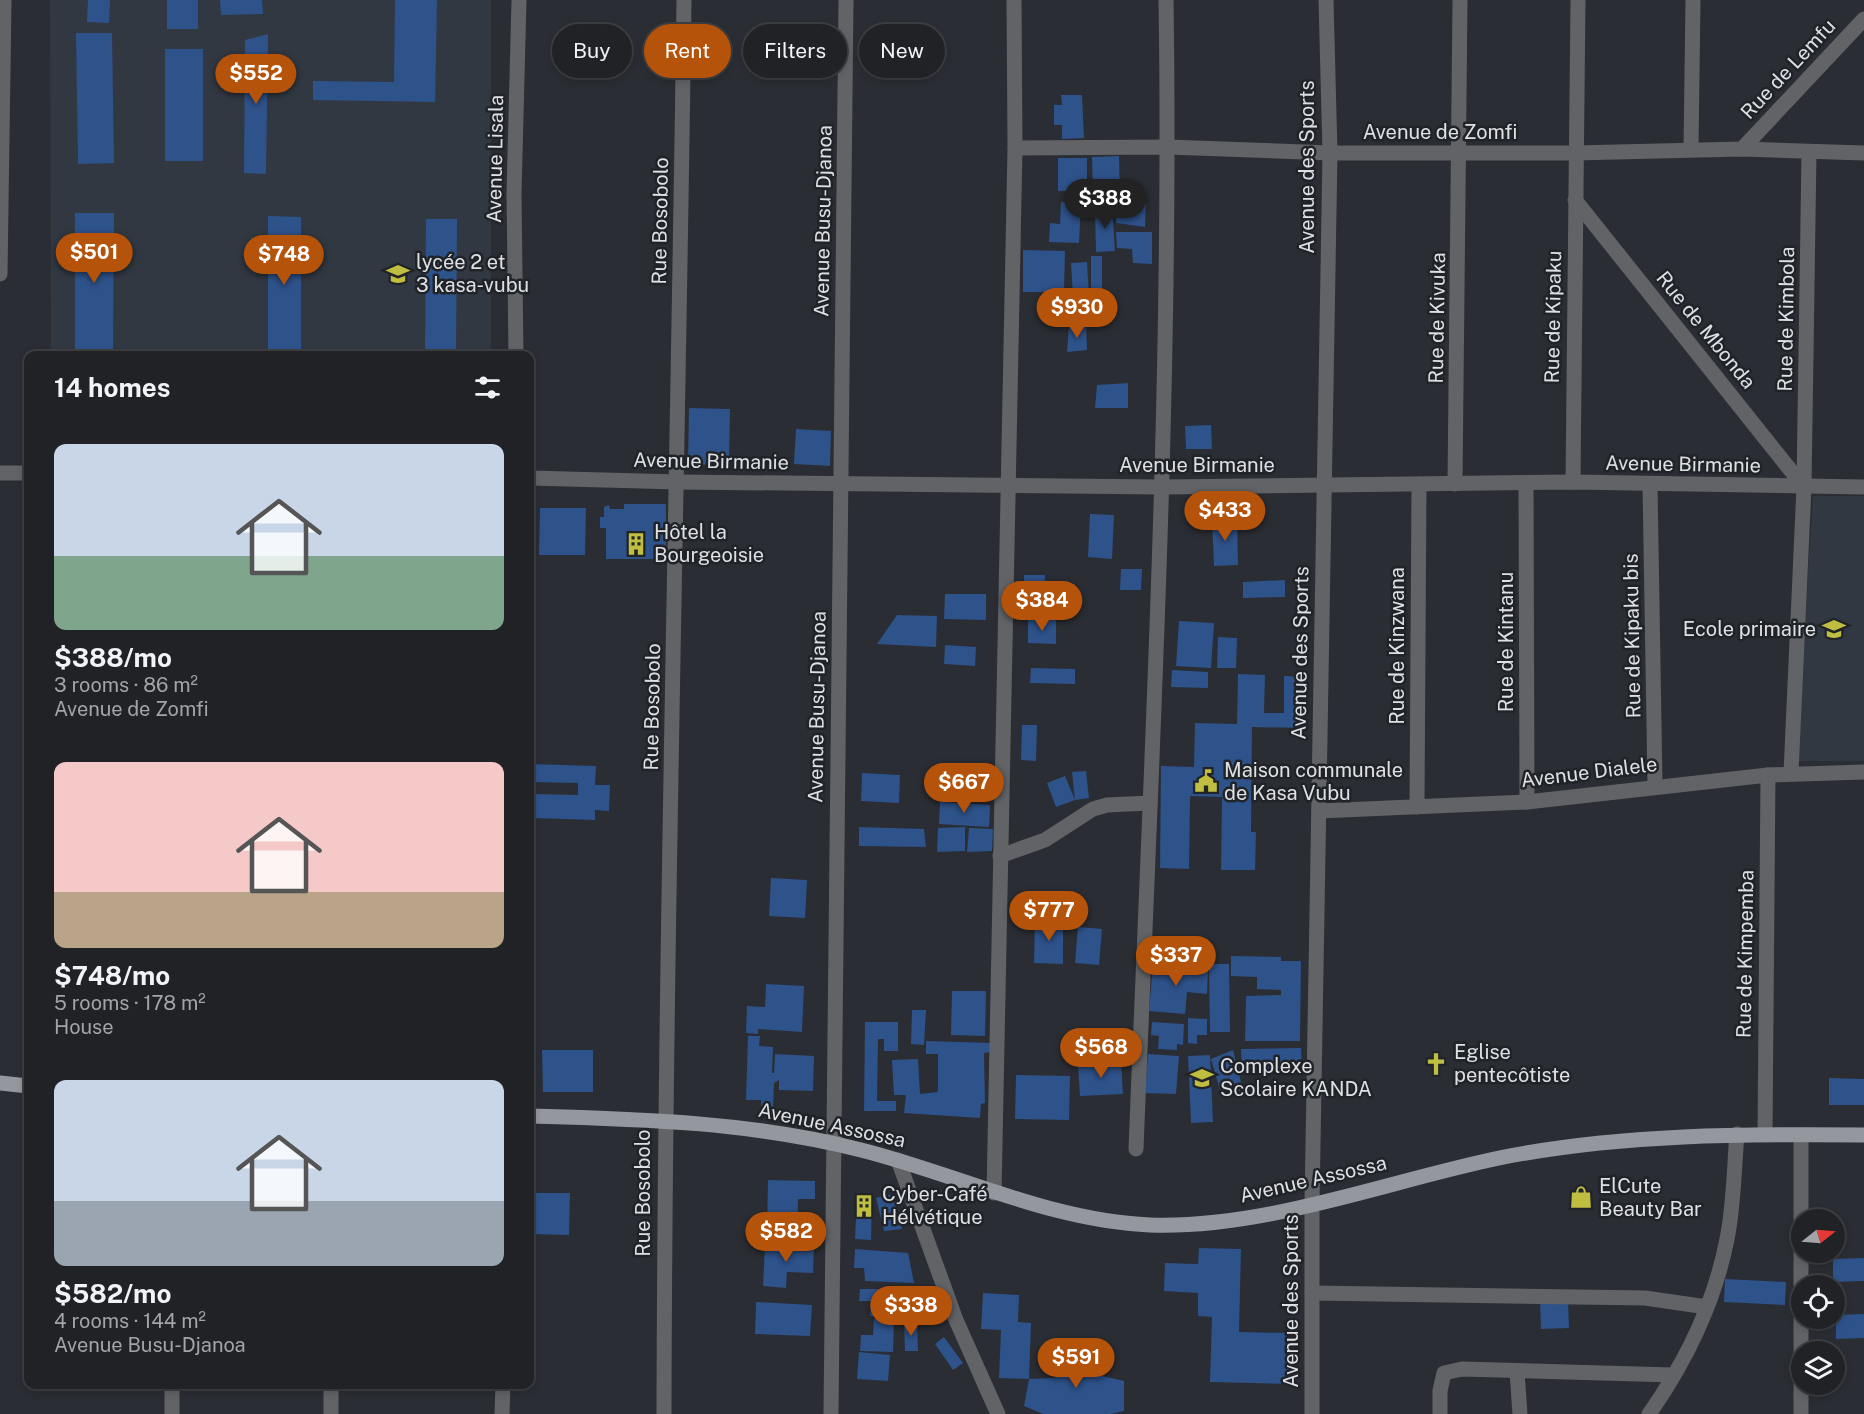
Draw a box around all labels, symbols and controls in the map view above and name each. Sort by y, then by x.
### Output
street label: Rue de Lemfu [1736,14,1840,124]
chip: Buy [552,24,632,78]
chip: Rent [644,24,731,78]
chip: Filters [743,24,847,78]
chip: New [859,24,945,78]
pin: $552 [220,54,292,105]
text: $552 [229,61,283,85]
street label: Avenue des Sports [1295,80,1319,254]
street label: Avenue Lisala [482,95,508,223]
street label: Avenue de Zomfi [1363,120,1517,144]
street label: Avenue Busu-Djanoa [809,125,837,317]
street label: Rue Bosobolo [647,157,673,285]
pin: $388 [1069,179,1141,230]
text: $388 [1078,186,1132,210]
pin: $501 [58,233,130,284]
pin: $748 [248,235,320,286]
text: $501 [70,240,118,264]
text: $748 [258,242,310,266]
street label: Rue de Kimbola [1773,246,1799,392]
place label: lycée 2 et 3 kasa-vubu [416,250,529,297]
street label: Rue de Kipaku [1540,250,1566,384]
street label: Rue de Kivuka [1424,252,1450,384]
school or university icon: lycée 2 et 3 kasa-vubu [385,261,411,287]
street label: Rue de Mbonda [1651,266,1761,394]
pin: $930 [1041,288,1113,339]
text: $930 [1051,295,1103,319]
icon: filters [471,371,504,404]
text: 14 homes [54,372,170,403]
street label: Avenue Birmanie [633,448,789,474]
street label: Avenue Birmanie [1605,451,1761,477]
street label: Avenue Birmanie [1119,453,1275,477]
icon: home [225,483,333,591]
pin: $433 [1189,491,1261,542]
text: $433 [1198,498,1252,522]
place label: Hôtel la Bourgeoisie [654,520,764,567]
building icon: Hôtel la Bourgeoisie [623,531,649,557]
street label: Rue de Kipaku bis [1619,553,1645,719]
street label: Avenue des Sports [1286,566,1314,740]
street label: Rue de Kinzwana [1385,567,1409,725]
street label: Rue de Kintanu [1494,572,1518,712]
pin: $384 [1006,581,1078,632]
text: $384 [1015,588,1069,612]
street label: Avenue Busu-Djanoa [803,611,831,803]
school or university icon: Ecole primaire [1821,616,1847,642]
place label: Ecole primaire [1683,617,1816,641]
text: $388/mo [54,642,172,673]
street label: Rue Bosobolo [639,643,665,771]
text: 3 rooms · 86 m² [54,673,198,697]
text: Avenue de Zomfi [54,697,209,721]
street label: Avenue Dialele [1520,752,1658,792]
place label: Maison communale de Kasa Vubu [1224,758,1403,805]
pin: $667 [928,763,1000,814]
public building icon: Maison communale de Kasa Vubu [1193,768,1219,794]
text: $667 [938,770,990,794]
icon: home [225,801,333,909]
street label: Rue de Kimpemba [1732,870,1758,1038]
pin: $777 [1013,891,1085,942]
text: $777 [1023,898,1075,922]
pin: $337 [1140,936,1212,987]
text: $337 [1150,943,1202,967]
text: $748/mo [54,960,170,991]
text: 5 rooms · 178 m² [54,991,206,1015]
text: House [54,1015,114,1039]
pin: $568 [1065,1028,1137,1079]
text: $568 [1074,1035,1128,1059]
place label: Eglise pentecôtiste [1454,1040,1570,1087]
church icon: Eglise pentecôtiste [1423,1051,1449,1077]
place label: Complexe Scolaire KANDA [1220,1054,1372,1101]
school or university icon: Complexe Scolaire KANDA [1189,1065,1215,1091]
street label: Avenue Assossa [756,1098,908,1152]
icon: home [225,1119,333,1227]
street label: Rue Bosobolo [631,1129,655,1257]
street label: Avenue Assossa [1237,1150,1389,1208]
place label: ElCute Beauty Bar [1599,1174,1702,1221]
place label: Cyber-Café Hélvétique [882,1182,988,1229]
shop icon: ElCute Beauty Bar [1568,1184,1594,1210]
building icon: Cyber-Café Hélvétique [851,1193,877,1219]
north arrow [1791,1209,1845,1263]
map controls [1791,1209,1845,1395]
pin: $582 [750,1212,822,1263]
street label: Avenue des Sports [1279,1214,1303,1388]
text: $582 [759,1219,813,1243]
button: locate [1791,1275,1845,1329]
text: $582/mo [54,1278,171,1309]
pin: $338 [875,1286,947,1337]
text: $338 [884,1293,938,1317]
text: 4 rooms · 144 m² [54,1309,206,1333]
text: Avenue Busu-Djanoa [54,1333,246,1357]
pin: $591 [1040,1338,1112,1389]
button: layers [1791,1341,1845,1395]
text: $591 [1052,1345,1100,1369]

